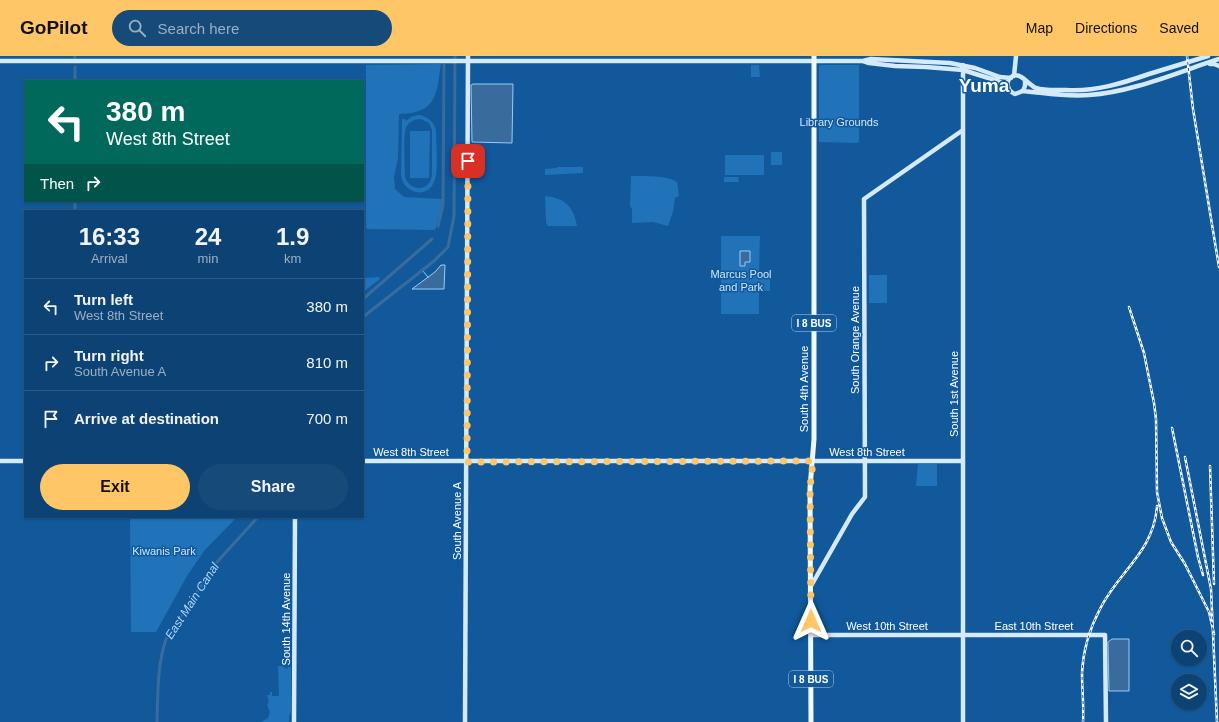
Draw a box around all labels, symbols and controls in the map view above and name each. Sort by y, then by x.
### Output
search box [112,10,392,46]
text: GoPilot [20,17,88,38]
icon: search [126,17,148,39]
text: Search here [158,20,239,37]
text: Map [1026,20,1053,36]
text: Directions [1075,20,1137,36]
text: Saved [1159,20,1199,36]
district label: Yuma [959,75,1010,96]
icon: left [40,96,92,148]
text: 380 m [106,96,185,127]
park label: Library Grounds [800,116,879,128]
text: West 8th Street [106,129,230,149]
pin [451,144,485,178]
icon: arrive [457,150,479,172]
icon: right [82,172,104,194]
text: Then [40,175,74,192]
text: 16:33 [79,223,140,250]
text: 24 [195,223,221,250]
text: 1.9 [276,223,309,250]
text: Arrival [91,251,128,266]
text: min [198,251,218,266]
text: km [284,251,301,266]
park label: Marcus Pool and Park [710,268,772,293]
street label: South Orange Avenue [849,286,861,394]
text: Turn left [74,291,133,308]
icon: left [40,296,62,318]
text: 380 m [306,298,348,315]
text: West 8th Street [74,308,163,323]
road number: I 8 BUS [792,315,836,331]
street label: South 4th Avenue [798,346,810,432]
text: Turn right [74,347,144,364]
street label: South 1st Avenue [948,351,960,437]
icon: right [40,352,62,374]
text: 810 m [306,354,348,371]
text: South Avenue A [74,364,166,379]
icon: arrive [40,408,62,430]
text: Arrive at destination [74,410,219,427]
text: 700 m [306,410,348,427]
street label: West 8th Street [373,446,449,458]
street label: West 8th Street [829,446,905,458]
button: Exit [40,464,190,510]
button: Share [198,464,348,510]
street label: South Avenue A [451,481,463,560]
park label: Kiwanis Park [132,545,196,557]
water label: East Main Canal [162,560,222,642]
street label: South 14th Avenue [280,573,292,665]
position arrow [790,600,832,642]
street label: West 10th Street [846,620,928,632]
street label: East 10th Street [995,620,1073,632]
map controls [1171,630,1207,710]
button: search [1171,630,1207,666]
road number: I 8 BUS [789,671,833,687]
button: layers [1171,674,1207,710]

